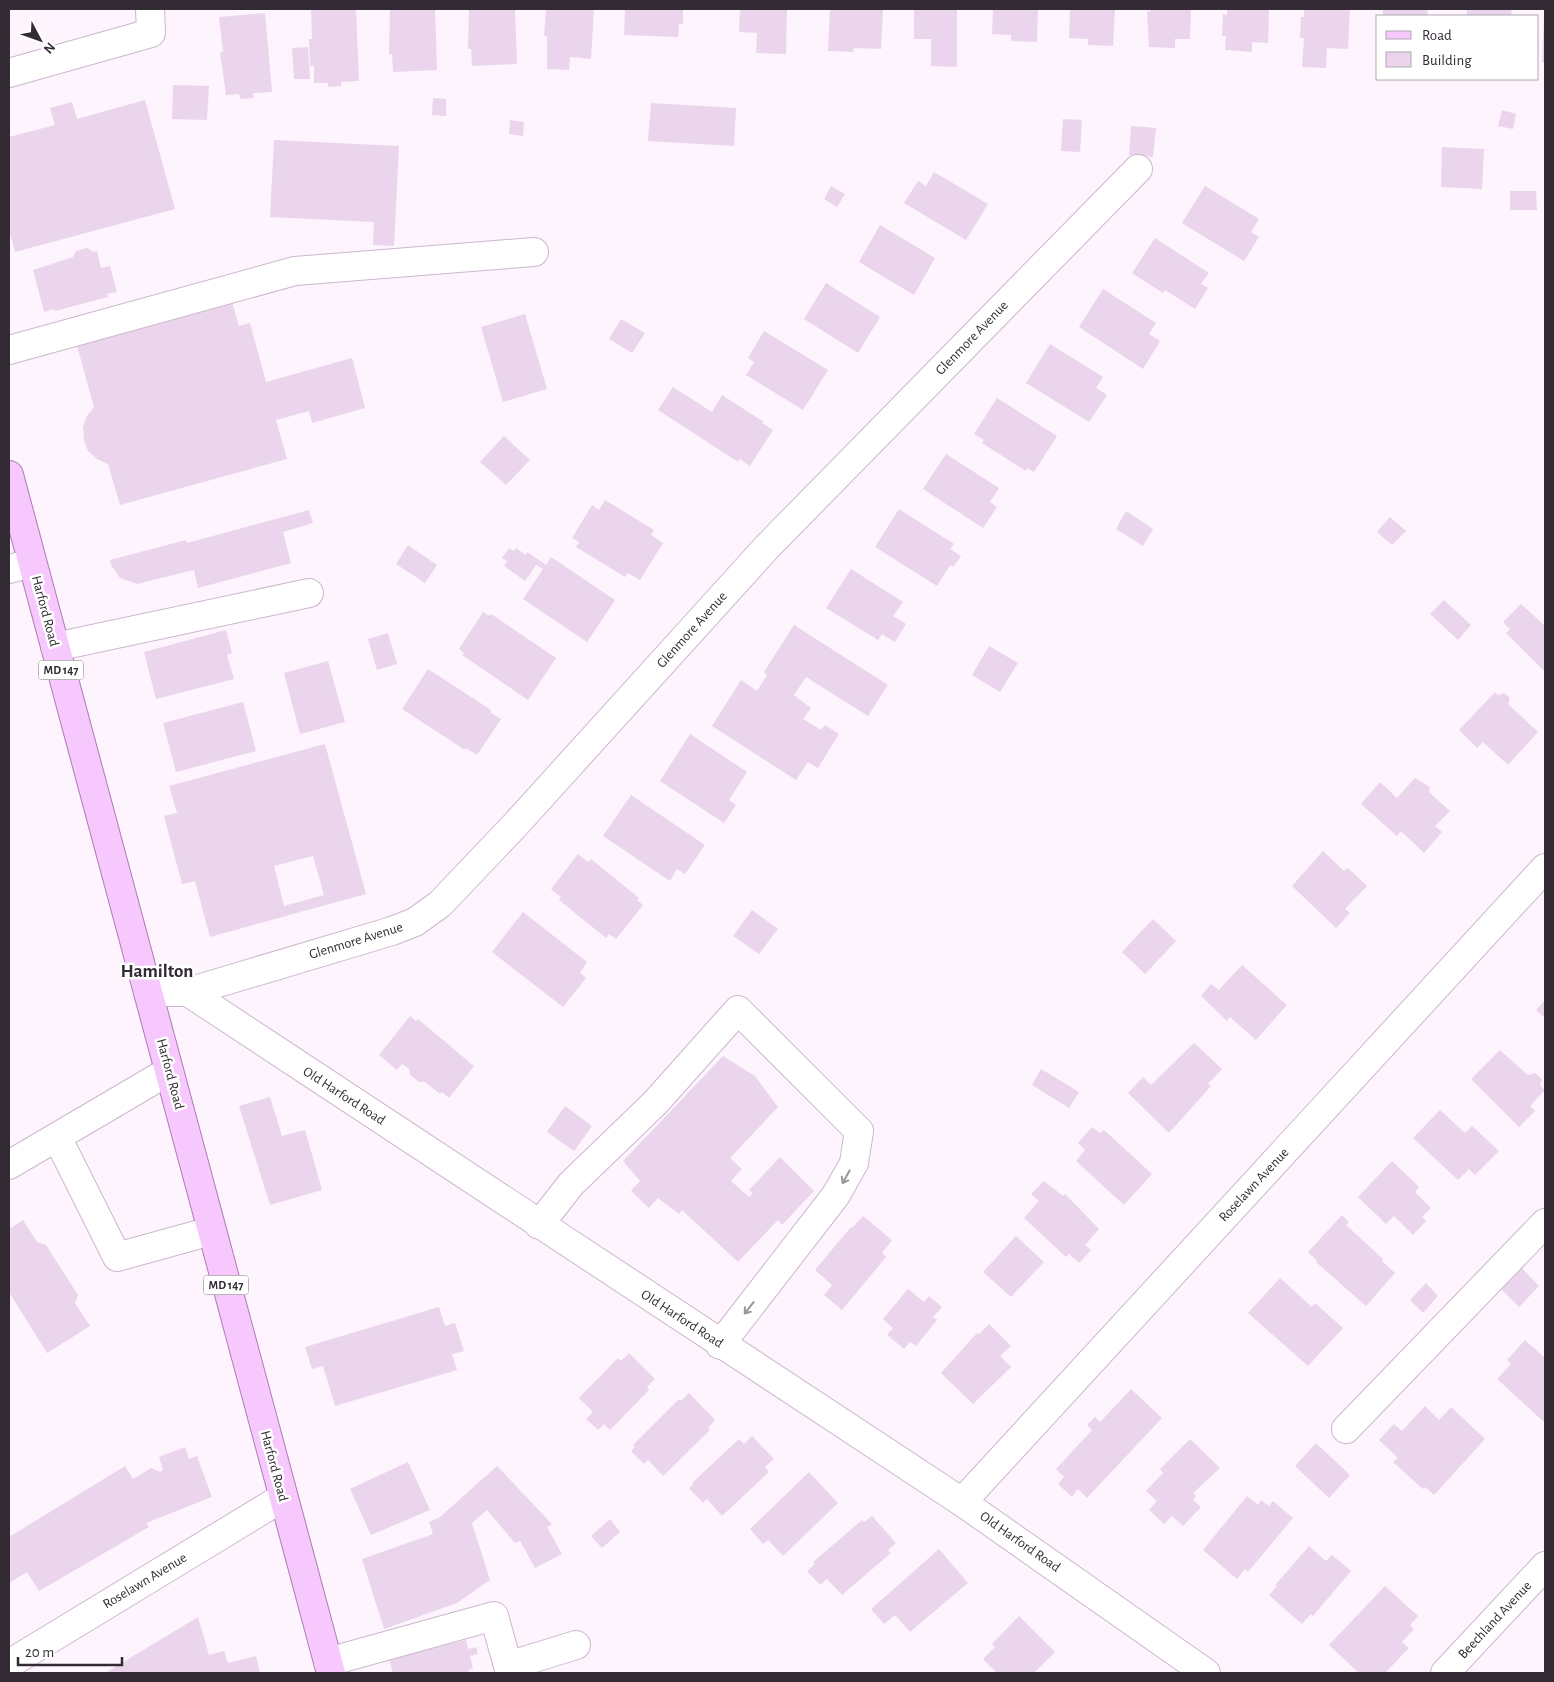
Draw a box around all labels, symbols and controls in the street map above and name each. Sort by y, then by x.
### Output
north arrow [15,15,65,65]
legend [1376,15,1539,80]
text: Road [1422,28,1452,43]
text: N [41,40,58,56]
text: Building [1422,53,1472,68]
street label: Glenmore Avenue [933,298,1011,378]
street label: Harford Road [29,574,61,648]
street label: Glenmore Avenue [654,589,730,671]
road number: MD 147 [38,660,84,680]
street label: Glenmore Avenue [307,920,405,962]
district label: Hamilton [121,962,193,981]
street label: Harford Road [154,1037,186,1111]
street label: Old Harford Road [300,1064,388,1128]
street label: Roselawn Avenue [1216,1145,1292,1225]
one-way arrow [840,1170,850,1184]
road number: MD 147 [204,1276,248,1294]
street label: Old Harford Road [638,1287,726,1351]
one-way arrow [744,1301,754,1315]
street label: Harford Road [258,1429,290,1503]
street label: Old Harford Road [977,1509,1063,1575]
street label: Roselawn Avenue [101,1550,189,1612]
street label: Beechland Avenue [1456,1579,1534,1661]
scale bar [18,1634,121,1666]
text: 20 m [25,1645,54,1660]

